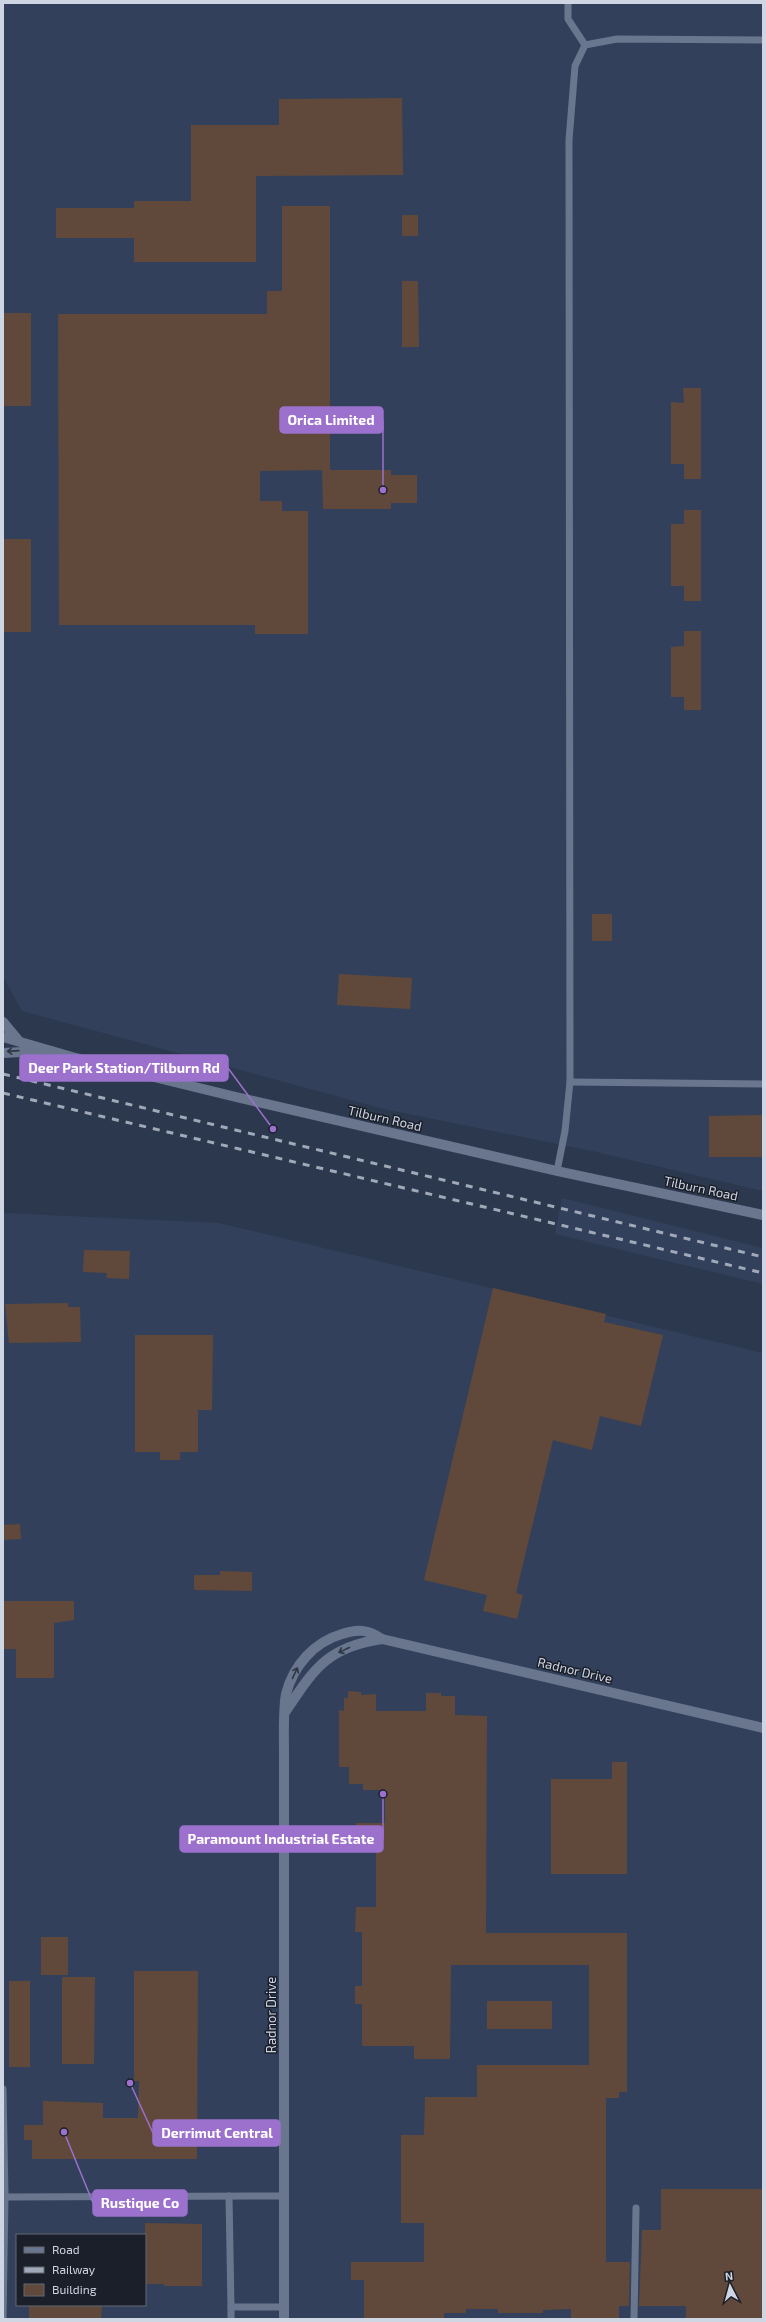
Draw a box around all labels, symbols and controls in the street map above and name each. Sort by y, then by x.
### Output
callout: Orica Limited [280,407,383,433]
text: Orica Limited [287,411,375,428]
one-way arrow [7,1048,20,1055]
callout: Deer Park Station/Tilburn Rd [20,1055,228,1081]
text: Deer Park Station/Tilburn Rd [28,1059,220,1076]
street label: Tilburn Road [347,1102,423,1134]
street label: Tilburn Road [663,1172,739,1204]
one-way arrow [339,1647,351,1654]
street label: Radnor Drive [536,1654,614,1686]
one-way arrow [292,1668,299,1680]
callout: Paramount Industrial Estate [180,1826,383,1852]
text: Paramount Industrial Estate [188,1830,375,1847]
street label: Radnor Drive [263,1977,279,2053]
callout: Derrimut Central [153,2120,280,2146]
text: Derrimut Central [161,2124,273,2141]
callout: Rustique Co [93,2190,187,2216]
text: Rustique Co [101,2194,179,2211]
legend [16,2234,146,2306]
text: Road [52,2242,80,2256]
text: Railway [52,2262,96,2276]
north arrow [710,2266,750,2306]
text: N [724,2269,734,2282]
text: Building [52,2282,97,2296]

